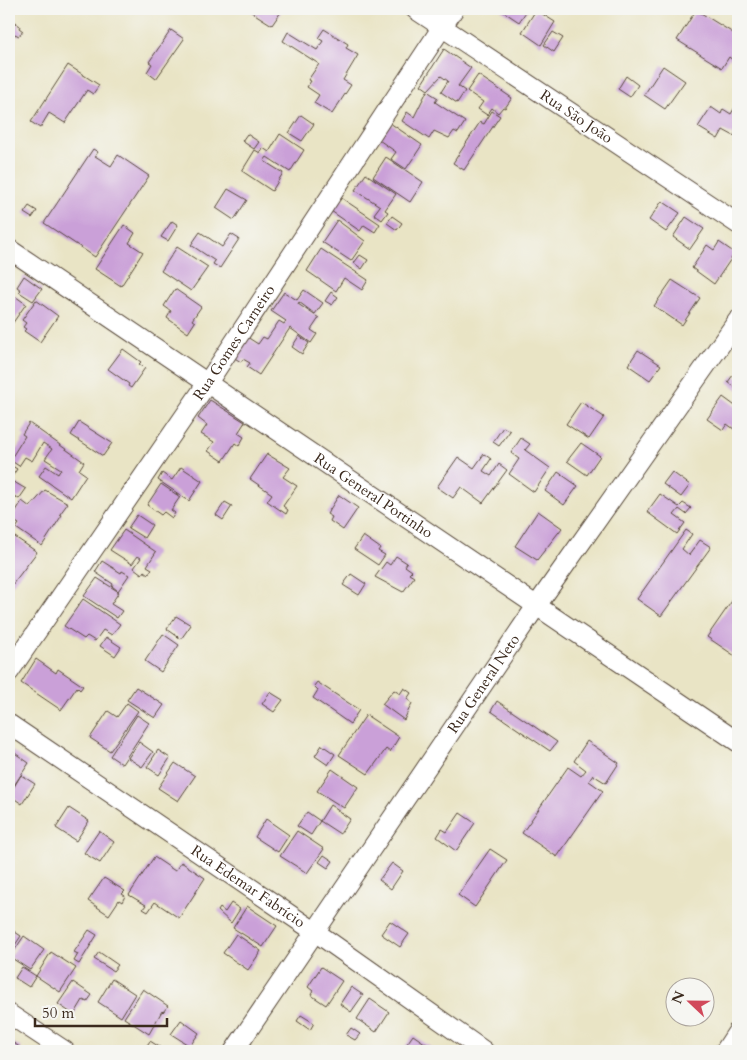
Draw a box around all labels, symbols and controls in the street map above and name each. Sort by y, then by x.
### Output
street label: Rua São João [536,85,617,148]
street label: Rua Gomes Carneiro [189,281,279,404]
street label: Rua General Portinho [310,448,437,543]
street label: Rua General Neto [443,630,524,737]
street label: Rua Edemar Fabrício [187,840,309,932]
north arrow [664,978,714,1028]
text: N [667,988,689,1007]
scale bar [35,995,168,1027]
text: 50 m [42,1003,74,1023]

